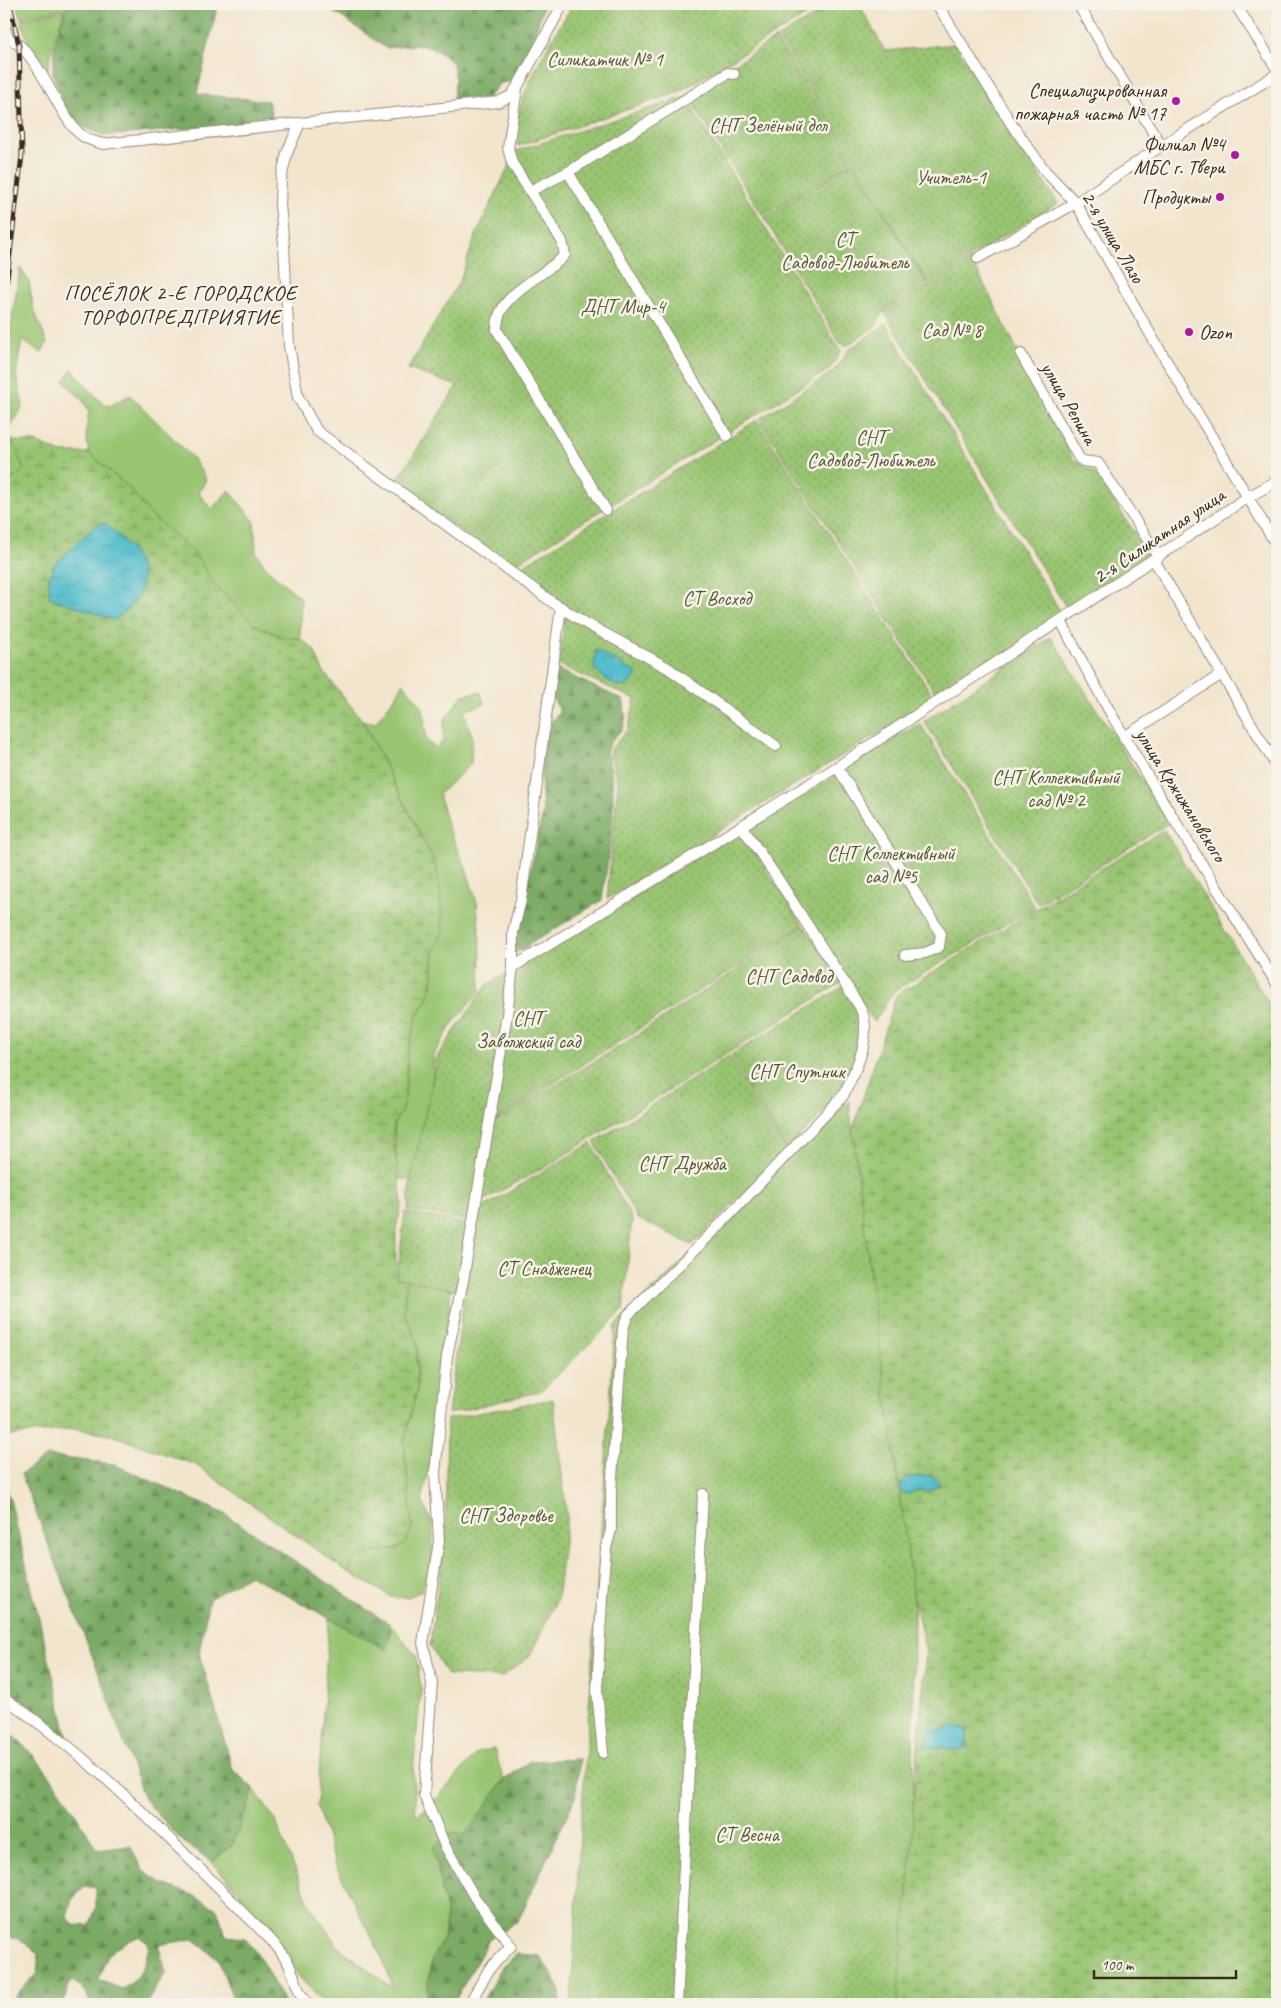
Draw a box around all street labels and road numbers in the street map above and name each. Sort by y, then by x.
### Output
street label: 2-я улица Лазо [1076,187,1151,288]
street label: улица Репина [1035,356,1104,450]
street label: 2-я Силикатная улица [1088,482,1231,589]
street label: улица Кржижановского [1129,723,1233,868]

